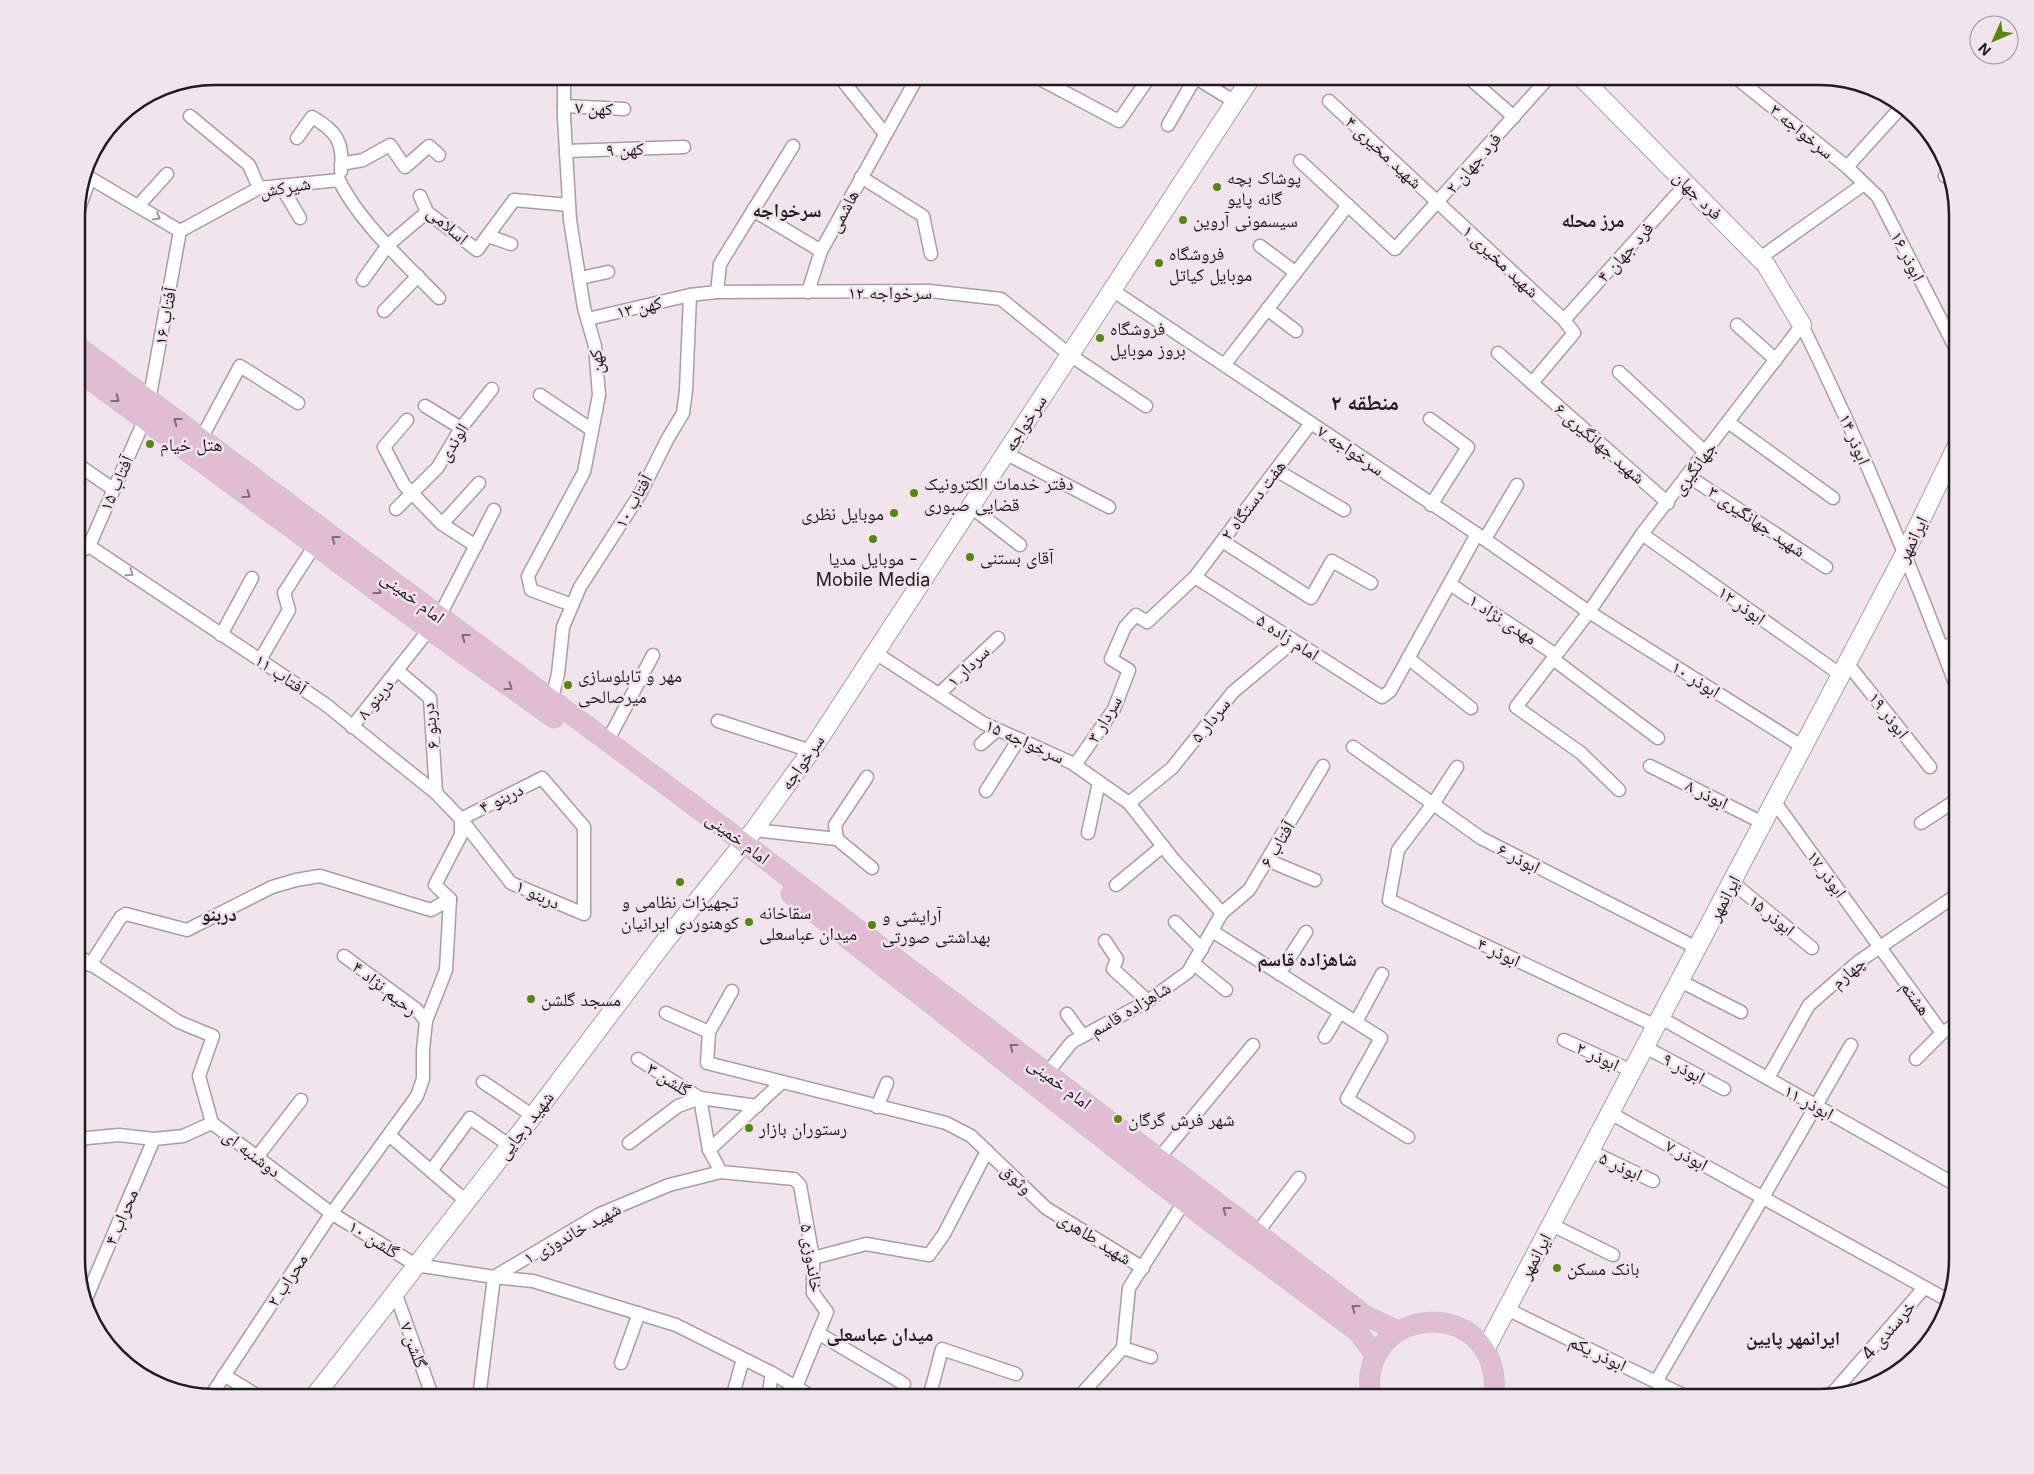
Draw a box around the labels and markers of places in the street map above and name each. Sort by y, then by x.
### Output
place label: پوشاک بچه گانه پایو [1227,167,1301,210]
marker: پوشاک بچه گانه پایو [1211,181,1223,193]
place label: سیسمونی آروین [1193,210,1298,232]
marker: سیسمونی آروین [1177,214,1189,226]
place label: فروشگاه موبایل کیاتل [1169,243,1252,286]
marker: فروشگاه موبایل کیاتل [1153,257,1165,269]
place label: فروشگاه بروز موبایل [1110,318,1186,361]
marker: فروشگاه بروز موبایل [1094,332,1106,344]
place label: هتل خیام [160,434,223,457]
marker: هتل خیام [144,438,156,450]
place label: دفتر خدمات الکترونیک قضایی صبوری [924,473,1073,516]
marker: دفتر خدمات الکترونیک قضایی صبوری [908,487,920,499]
place label: موبایل نظری [801,503,884,525]
marker: موبایل نظری [888,507,900,519]
marker: موبایل مدیا - Mobile Media [867,533,879,545]
place label: آقای بستنی [980,547,1054,569]
place label: موبایل مدیا - Mobile Media [816,548,930,590]
marker: آقای بستنی [964,551,976,563]
place label: مهر و تابلوسازی میرصالحی [578,665,682,708]
marker: مهر و تابلوسازی میرصالحی [562,679,574,691]
marker: تجهیزات نظامی و کوهنوردی ایرانیان [674,876,686,888]
place label: تجهیزات نظامی و کوهنوردی ایرانیان [621,891,739,934]
place label: سقاخانه میدان عباسعلی [759,902,857,945]
place label: آرایشی و بهداشتی صورتی [882,905,990,948]
marker: سقاخانه میدان عباسعلی [743,916,755,928]
marker: آرایشی و بهداشتی صورتی [866,919,878,931]
place label: مسجد گلشن [541,989,621,1011]
marker: مسجد گلشن [525,993,537,1005]
place label: شهر فرش گرگان [1128,1109,1234,1131]
marker: شهر فرش گرگان [1112,1113,1124,1125]
place label: رستوران بازار [758,1118,847,1140]
marker: رستوران بازار [743,1122,755,1134]
place label: بانک مسکن [1567,1258,1639,1280]
marker: بانک مسکن [1551,1262,1563,1274]

